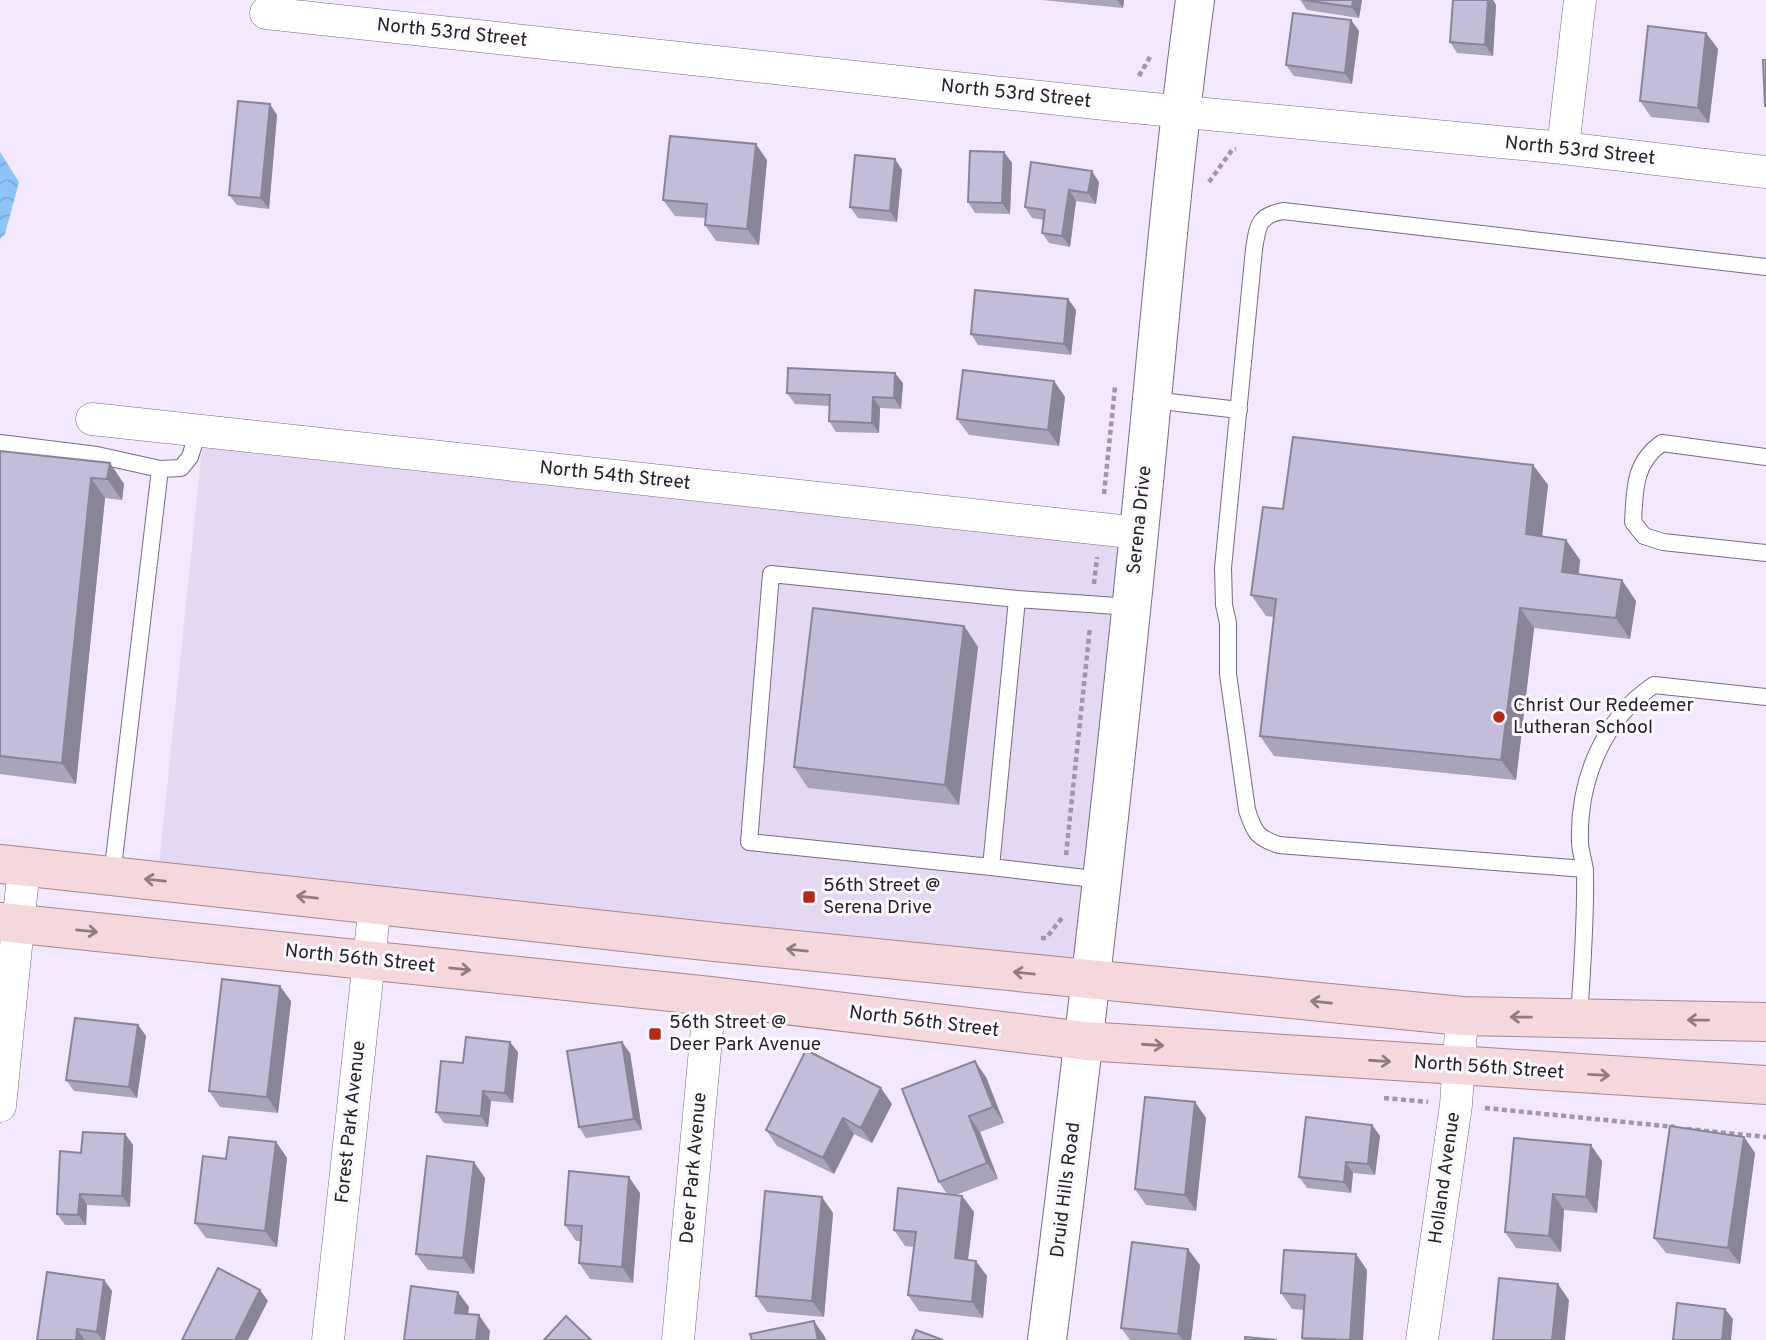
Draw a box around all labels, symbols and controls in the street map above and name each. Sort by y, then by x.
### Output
street label: North 53rd Street [376,13,528,53]
street label: North 53rd Street [940,74,1092,114]
street label: North 53rd Street [1504,131,1656,171]
street label: North 54th Street [538,456,692,496]
street label: Serena Drive [1122,465,1158,575]
place label: Christ Our Redeemer Lutheran School [1513,694,1694,740]
marker: Christ Our Redeemer Lutheran School [1491,709,1507,725]
one-way arrow [144,874,167,887]
place label: 56th Street @ Serena Drive [823,874,940,920]
marker: 56th Street @ Serena Drive [801,889,817,905]
one-way arrow [296,890,319,903]
one-way arrow [75,924,98,937]
street label: North 56th Street [284,939,436,979]
one-way arrow [787,943,809,956]
one-way arrow [448,963,471,976]
one-way arrow [1013,966,1036,979]
one-way arrow [1310,995,1333,1008]
street label: North 56th Street [848,1001,1000,1043]
one-way arrow [1510,1010,1533,1023]
place label: 56th Street @ Deer Park Avenue [669,1011,821,1057]
one-way arrow [1687,1014,1710,1027]
marker: 56th Street @ Deer Park Avenue [647,1026,663,1042]
street label: Forest Park Avenue [331,1039,371,1205]
one-way arrow [1141,1039,1164,1052]
street label: North 56th Street [1413,1051,1565,1085]
one-way arrow [1368,1055,1391,1068]
one-way arrow [1587,1069,1610,1082]
street label: Deer Park Avenue [675,1091,713,1245]
street label: Holland Avenue [1424,1110,1466,1246]
street label: Druid Hills Road [1046,1121,1086,1259]

